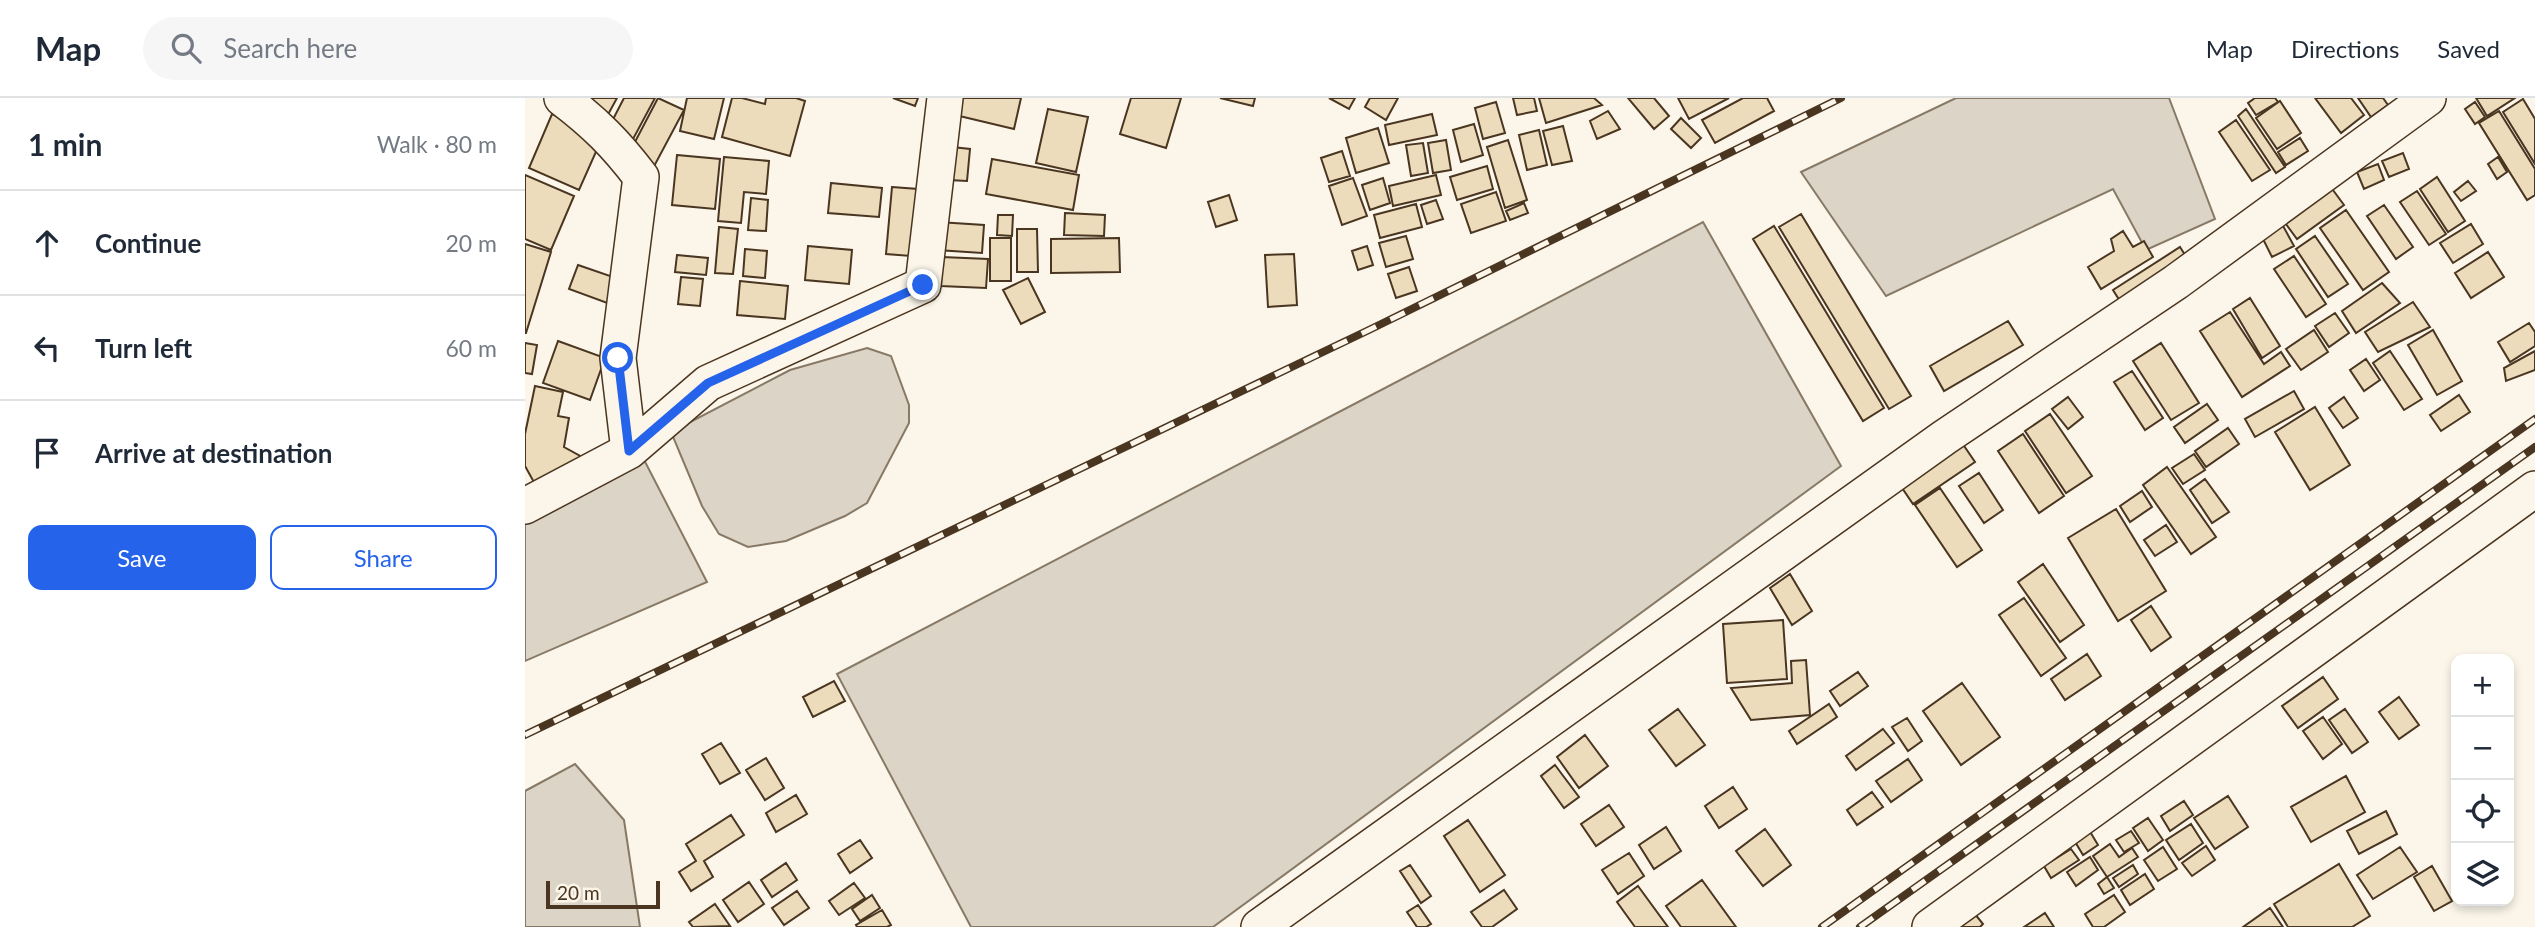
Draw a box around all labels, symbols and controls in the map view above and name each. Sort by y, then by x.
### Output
search box [143,17,633,80]
text: Map [35,28,101,68]
icon: search [167,29,205,67]
text: Search here [223,32,357,64]
text: Map [2206,34,2253,63]
text: Directions [2291,34,2399,63]
text: Saved [2437,34,2500,63]
text: 1 min [28,126,102,162]
text: Walk · 80 m [377,130,497,158]
icon: ahead [28,224,66,262]
text: Continue [95,227,201,259]
text: 20 m [446,229,497,257]
route end [907,269,938,300]
icon: left [28,329,66,367]
text: Turn left [95,332,192,364]
text: 60 m [446,334,497,362]
route start [602,342,633,373]
icon: arrive [28,434,66,472]
text: Arrive at destination [95,437,332,469]
button: Save [28,525,256,590]
button: Share [270,525,497,590]
map controls [2451,654,2514,906]
button: + [2451,654,2514,717]
button: − [2451,717,2514,780]
button: locate [2451,780,2514,843]
button: layers [2451,843,2514,906]
scale bar [546,878,660,910]
text: 20 m [557,881,600,904]

